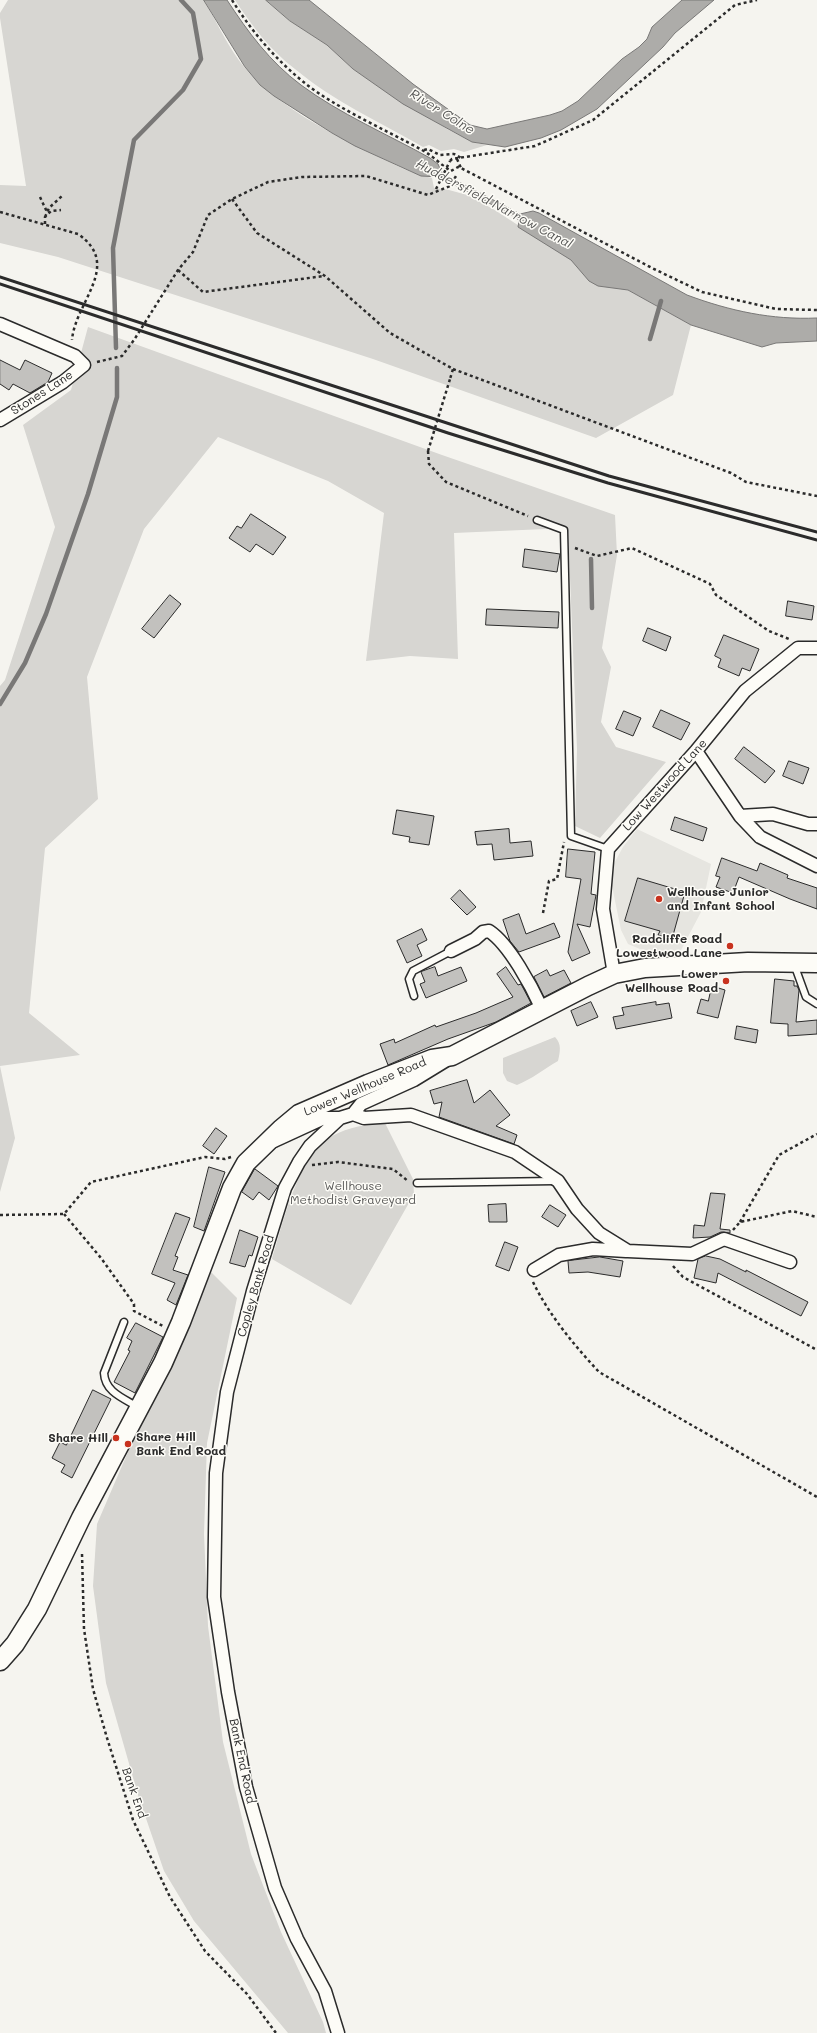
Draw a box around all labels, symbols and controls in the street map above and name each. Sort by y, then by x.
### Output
water label: River Colne [407,86,477,138]
water label: Huddersfield Narrow Canal [413,156,575,252]
street label: Stones Lane [8,368,76,418]
street label: Low Westwood Lane [620,736,710,834]
place label: Wellhouse Junior and Infant School [667,885,775,913]
marker: Wellhouse Junior and Infant School [654,894,664,904]
place label: Radcliffe Road Lowestwood Lane [616,932,722,960]
marker: Radcliffe Road Lowestwood Lane [725,941,735,951]
place label: Lower Wellhouse Road [625,967,718,995]
marker: Lower Wellhouse Road [721,976,731,986]
street label: Lower Wellhouse Road [302,1055,428,1119]
park label: Wellhouse Methodist Graveyard [290,1179,416,1207]
street label: Copley Bank Road [235,1233,277,1339]
place label: Share Hill Bank End Road [136,1430,226,1458]
place label: Share Hill [48,1431,108,1445]
marker: Share Hill [111,1433,121,1443]
marker: Share Hill Bank End Road [123,1439,133,1449]
street label: Bank End Road [226,1717,258,1805]
street label: Bank End [119,1766,149,1820]

